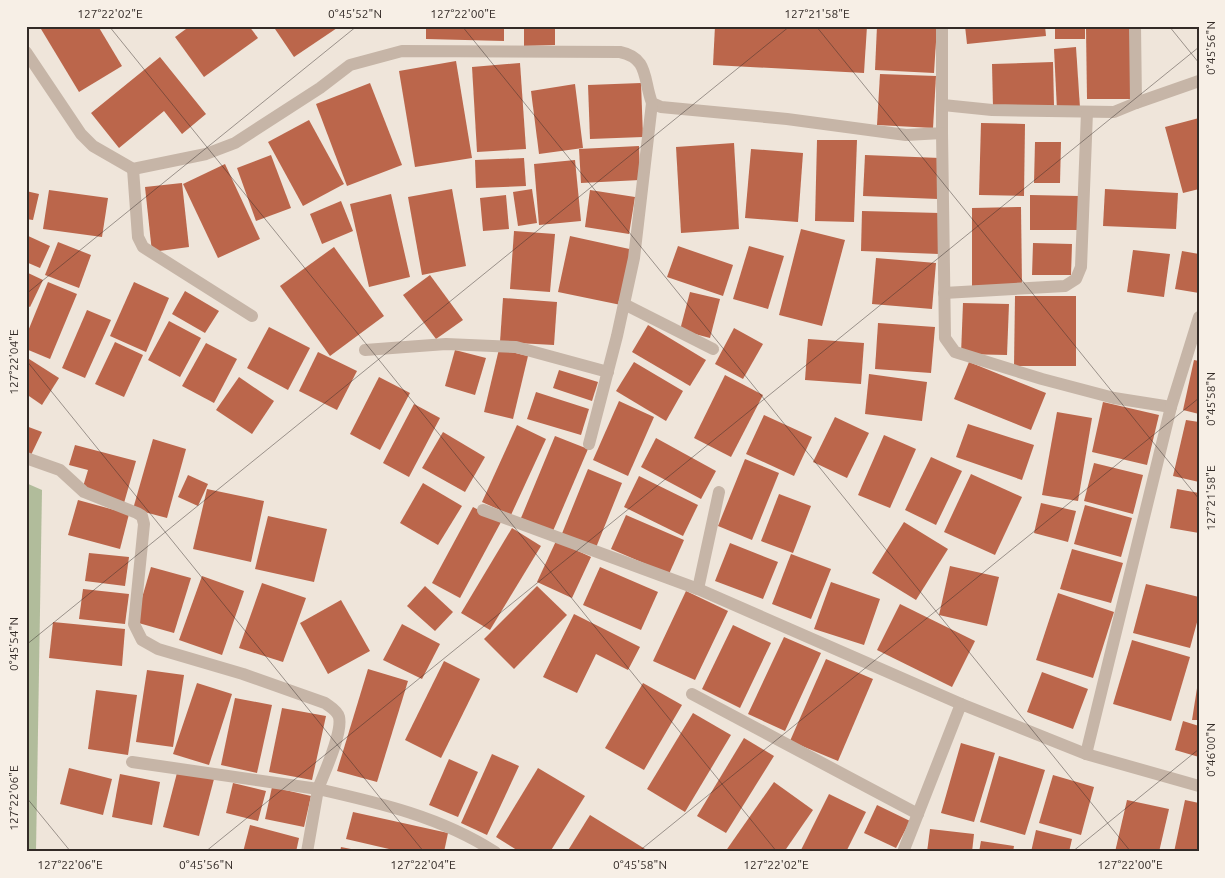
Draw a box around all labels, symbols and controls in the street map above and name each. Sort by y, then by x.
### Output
text: 127°22'02"E [77,7,143,20]
text: 0°45'52"N [328,7,382,20]
text: 127°22'00"E [430,7,496,20]
text: 127°21'58"E [784,7,850,20]
text: 0°45'56"N [1204,21,1217,75]
text: 127°22'04"E [7,329,20,395]
text: 0°45'58"N [1204,372,1217,426]
text: 127°21'58"E [1204,465,1217,531]
text: 0°45'54"N [7,617,20,671]
text: 0°46'00"N [1204,723,1217,777]
text: 127°22'06"E [7,765,20,831]
text: 127°22'06"E [37,858,103,871]
text: 0°45'56"N [179,858,233,871]
text: 127°22'04"E [390,858,456,871]
text: 0°45'58"N [613,858,667,871]
text: 127°22'02"E [743,858,809,871]
text: 127°22'00"E [1097,858,1163,871]

